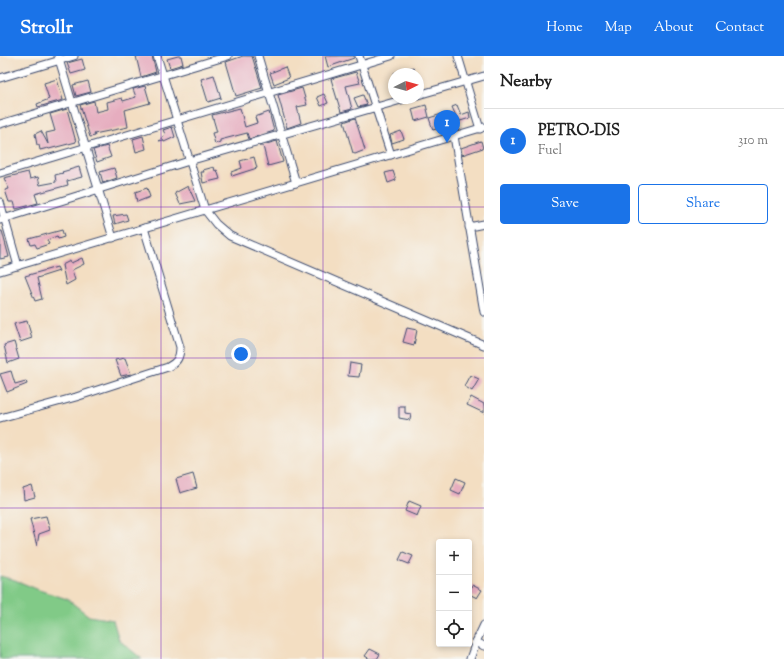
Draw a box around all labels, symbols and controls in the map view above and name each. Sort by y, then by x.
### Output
text: Strollr [20,15,73,42]
text: Home [546,18,583,38]
text: Map [605,18,632,38]
text: About [654,18,693,38]
text: Contact [715,18,764,38]
north arrow [388,68,424,104]
text: Nearby [500,70,552,94]
pin: 1 [434,110,460,143]
text: PETRO-DIS [538,121,620,142]
text: 1 [511,132,515,150]
text: 310 m [738,132,768,150]
text: Fuel [538,142,562,160]
button: Save [500,184,630,224]
button: Share [638,184,768,224]
your location [231,344,251,364]
map controls [436,539,472,647]
button: + [436,539,472,575]
button: − [436,575,472,611]
button: locate [436,611,472,647]

